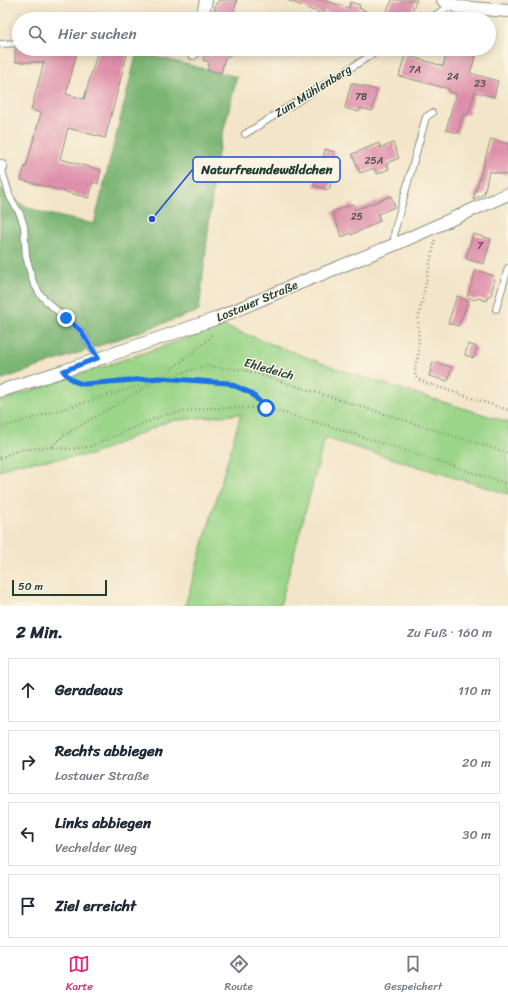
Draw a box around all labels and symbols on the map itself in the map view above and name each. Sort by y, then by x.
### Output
street label: Zum Mühlenberg [270,58,356,124]
house number: 7A [409,61,421,79]
house number: 24 [447,68,459,86]
house number: 23 [474,75,486,93]
house number: 7B [355,88,368,106]
house number: 25A [365,152,383,170]
callout: Naturfreundewäldchen [193,157,340,182]
text: Naturfreundewäldchen [200,158,334,181]
house number: 25 [351,208,363,226]
house number: 7 [477,237,484,255]
street label: Lostauer Straße [213,274,301,328]
route end [57,309,75,327]
street label: Ehledeich [242,351,296,387]
route start [257,399,275,417]
scale bar [12,578,107,597]

